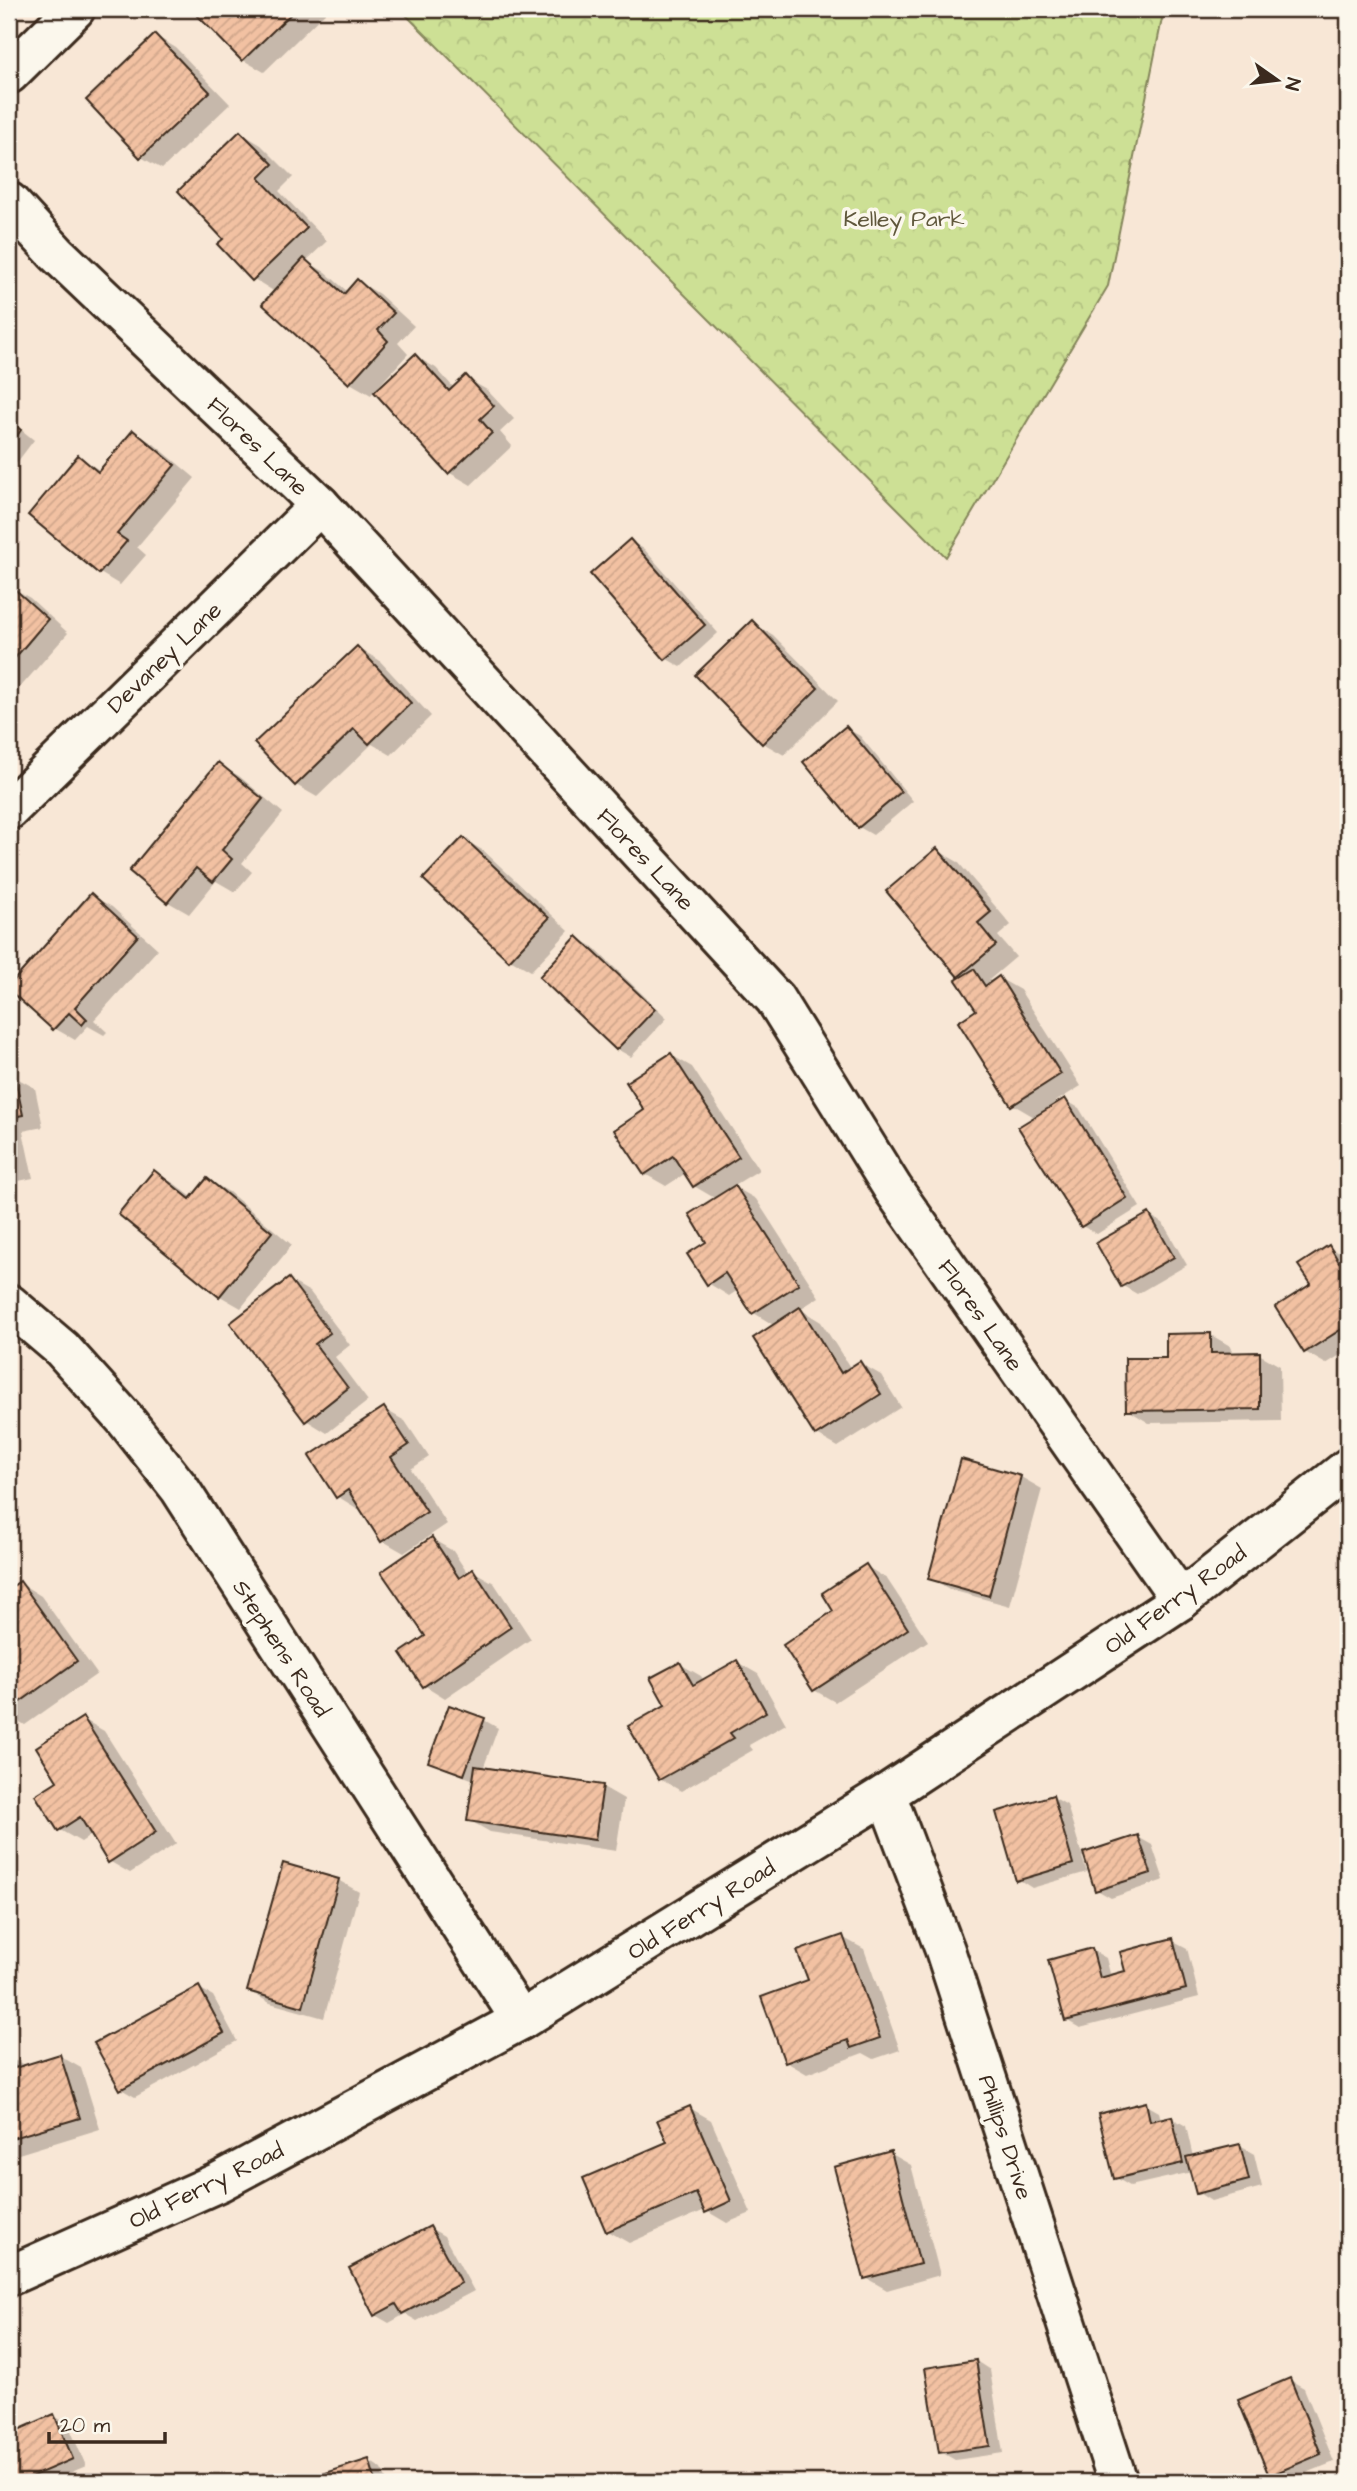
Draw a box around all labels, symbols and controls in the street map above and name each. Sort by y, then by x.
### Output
north arrow [1242,46,1312,116]
text: N [1277,75,1307,93]
park label: Kelley Park [843,203,965,236]
street label: Flores Lane [199,390,315,503]
street label: Devaney Lane [100,595,230,721]
street label: Flores Lane [589,801,701,918]
street label: Flores Lane [930,1253,1031,1378]
street label: Old Ferry Road [1098,1537,1254,1663]
street label: Stephens Road [225,1573,338,1724]
street label: Old Ferry Road [622,1852,782,1969]
street label: Phillips Drive [970,2071,1040,2204]
street label: Old Ferry Road [124,2135,290,2238]
scale bar [49,2400,164,2444]
text: 20 m [60,2411,111,2440]

